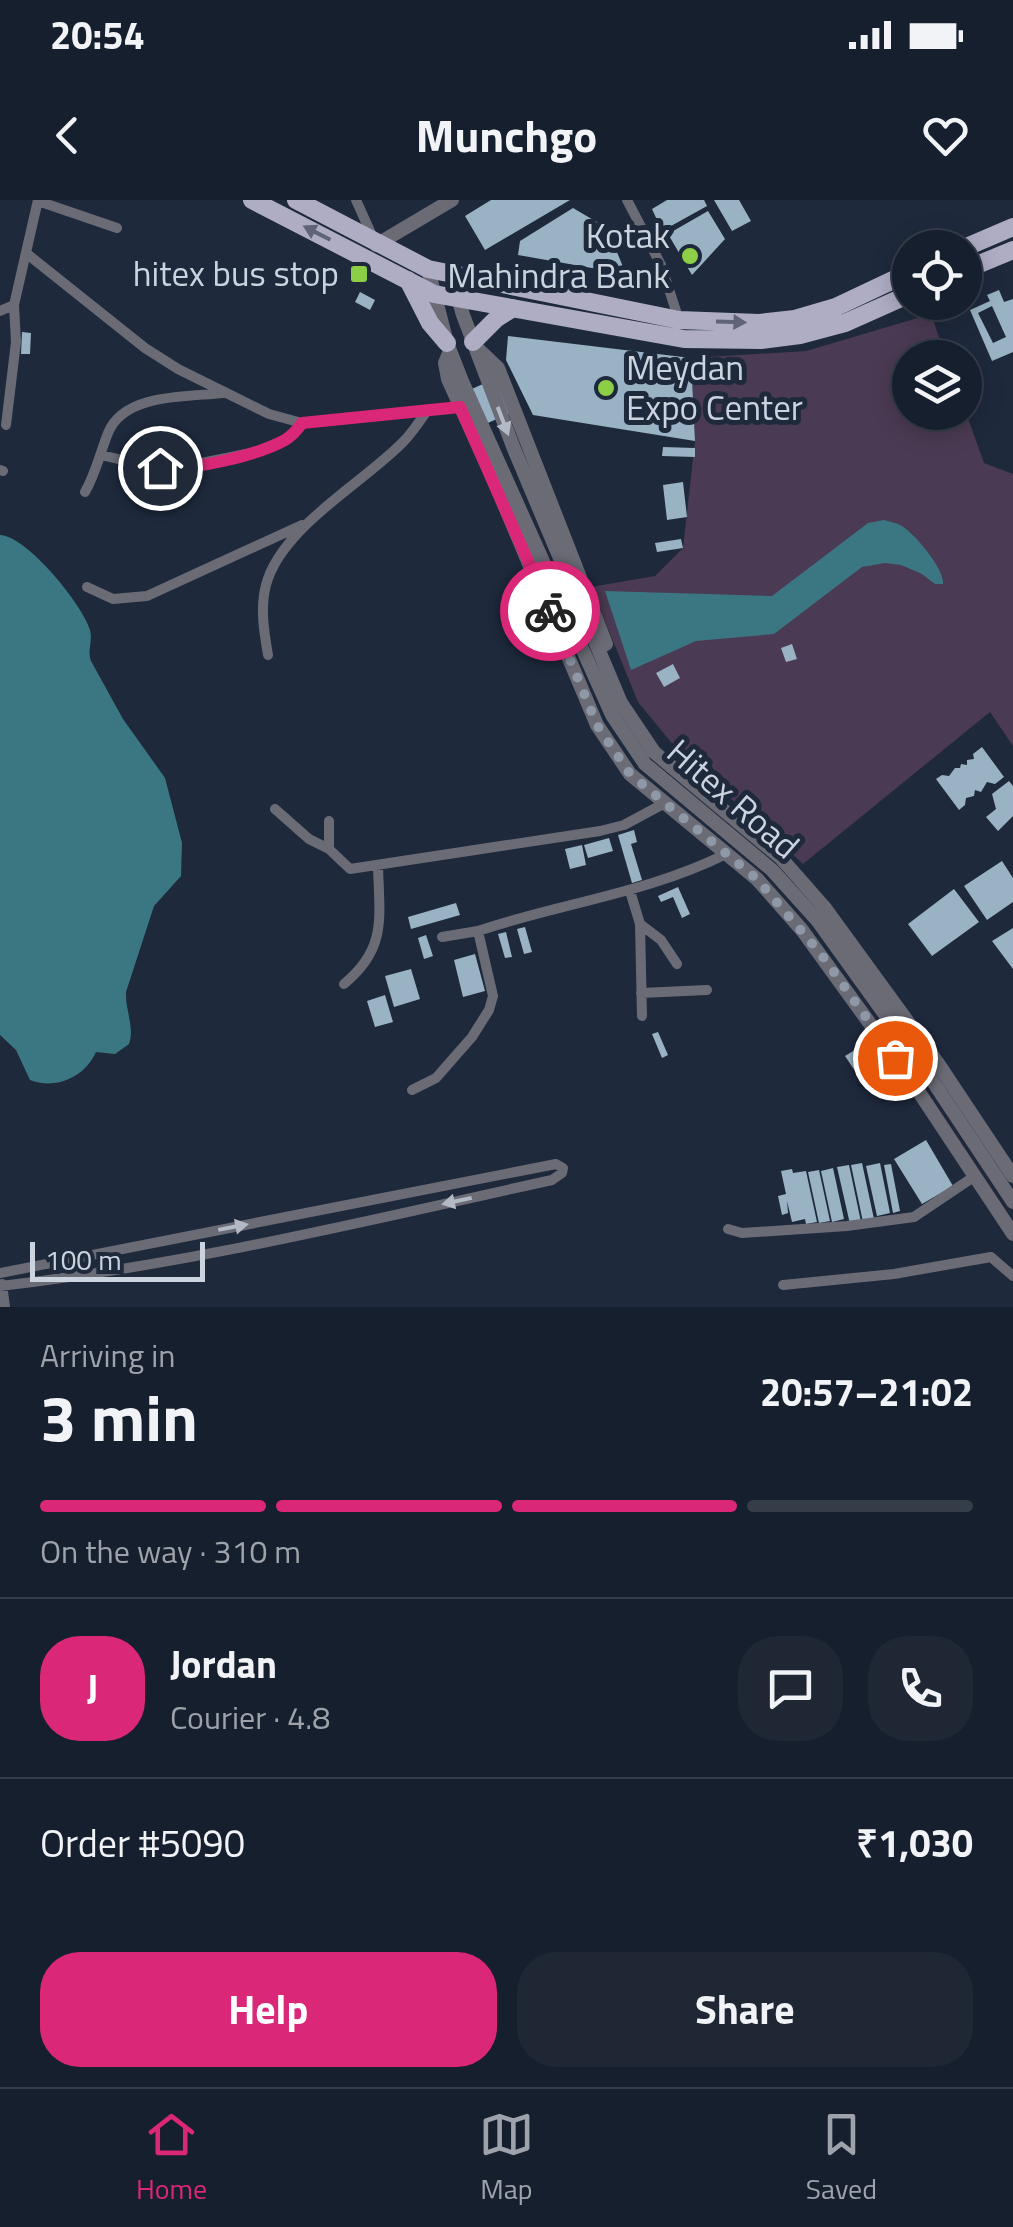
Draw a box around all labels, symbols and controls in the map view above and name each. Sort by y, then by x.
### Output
text: 20:54 [50,6,145,64]
text: Munchgo [416,101,597,169]
icon: back [40,108,95,163]
icon: heart [918,108,973,163]
place label: Kotak Mahindra Bank [447,208,670,302]
one-way arrow [302,225,331,242]
map controls [892,230,982,430]
button: locate [892,230,982,320]
marker: Kotak Mahindra Bank [679,245,701,267]
place label: hitex bus stop [133,246,339,300]
marker: hitex bus stop [348,263,370,285]
one-way arrow [715,314,747,330]
place label: Meydan Expo Center [626,340,803,434]
button: layers [892,340,982,430]
marker: Meydan Expo Center [595,377,617,399]
one-way arrow [496,407,512,437]
pin [118,426,203,511]
icon: home [133,441,188,496]
courier [500,561,600,661]
icon: bike [523,584,578,639]
street label: Hitex Road [655,725,812,871]
pin [853,1016,938,1101]
icon: bag [868,1031,923,1086]
one-way arrow [441,1194,472,1209]
one-way arrow [218,1219,249,1235]
scale bar [30,1237,205,1282]
text: 100 m [45,1238,122,1281]
text: Arriving in [40,1331,176,1379]
text: 20:57–21:02 [760,1363,973,1421]
text: 3 min [40,1367,198,1466]
text: On the way · 310 m [40,1527,301,1575]
text: Jordan [170,1635,277,1693]
button: chat [738,1636,843,1741]
button: phone [868,1636,973,1741]
text: J [87,1659,98,1717]
text: Courier · 4.8 [170,1693,330,1741]
text: Order #5090 [40,1814,245,1872]
text: ₹1,030 [856,1814,973,1872]
button: Help [40,1952,497,2067]
button: Share [517,1952,973,2067]
tab: Home [136,2107,207,2210]
tab: Map [479,2107,534,2210]
tab: Saved [806,2107,877,2210]

